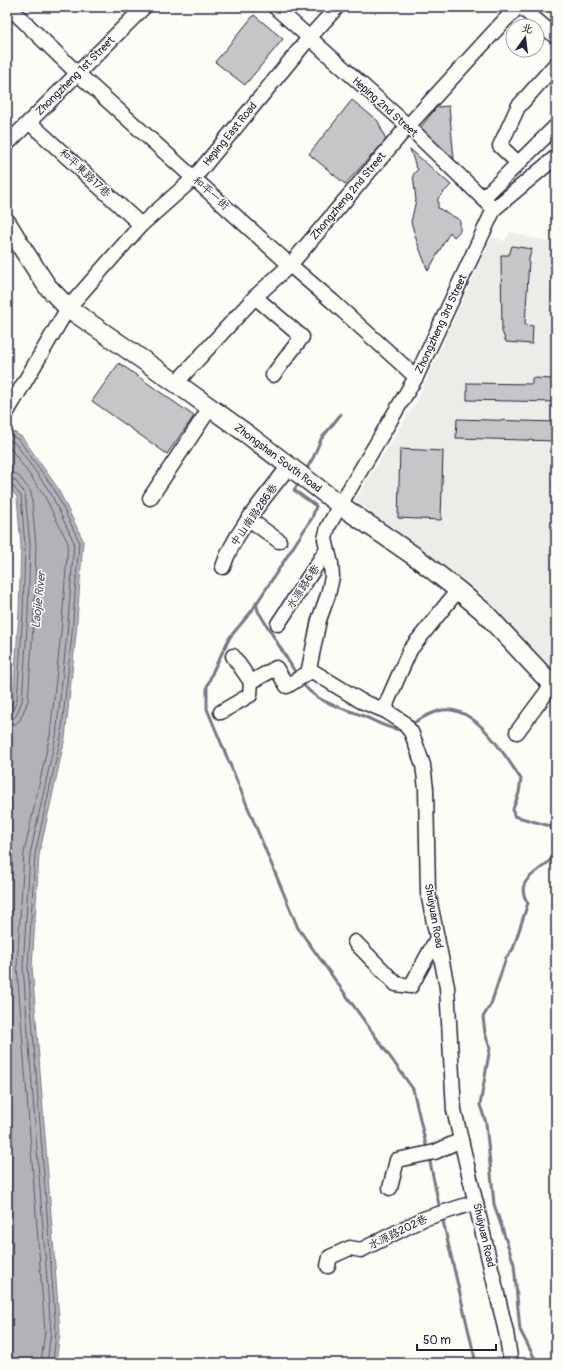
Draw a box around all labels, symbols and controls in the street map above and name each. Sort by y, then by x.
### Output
north arrow [505,18,545,58]
text: 北 [520,21,534,36]
street label: Zhongzheng 1st Street [33,33,118,118]
street label: Heping 2nd Street [350,74,421,140]
street label: Heping East Road [200,99,260,169]
street label: 和平東路17巷 [57,146,113,200]
street label: Zhongzheng 2nd Street [308,149,389,242]
street label: 和平一街 [190,173,232,213]
street label: Zhongzheng 3rd Street [412,272,470,376]
street label: Zhongshan South Road [232,421,324,495]
street label: 中山南路286巷 [228,481,280,549]
street label: 水源路6巷 [284,562,322,612]
water label: Laojie River [29,569,50,629]
street label: Shuiyuan Road [422,883,446,949]
street label: Shuiyuan Road [470,1202,498,1268]
street label: 水源路202巷 [366,1212,430,1252]
scale bar [417,1326,496,1352]
text: 50 m [423,1333,451,1348]

